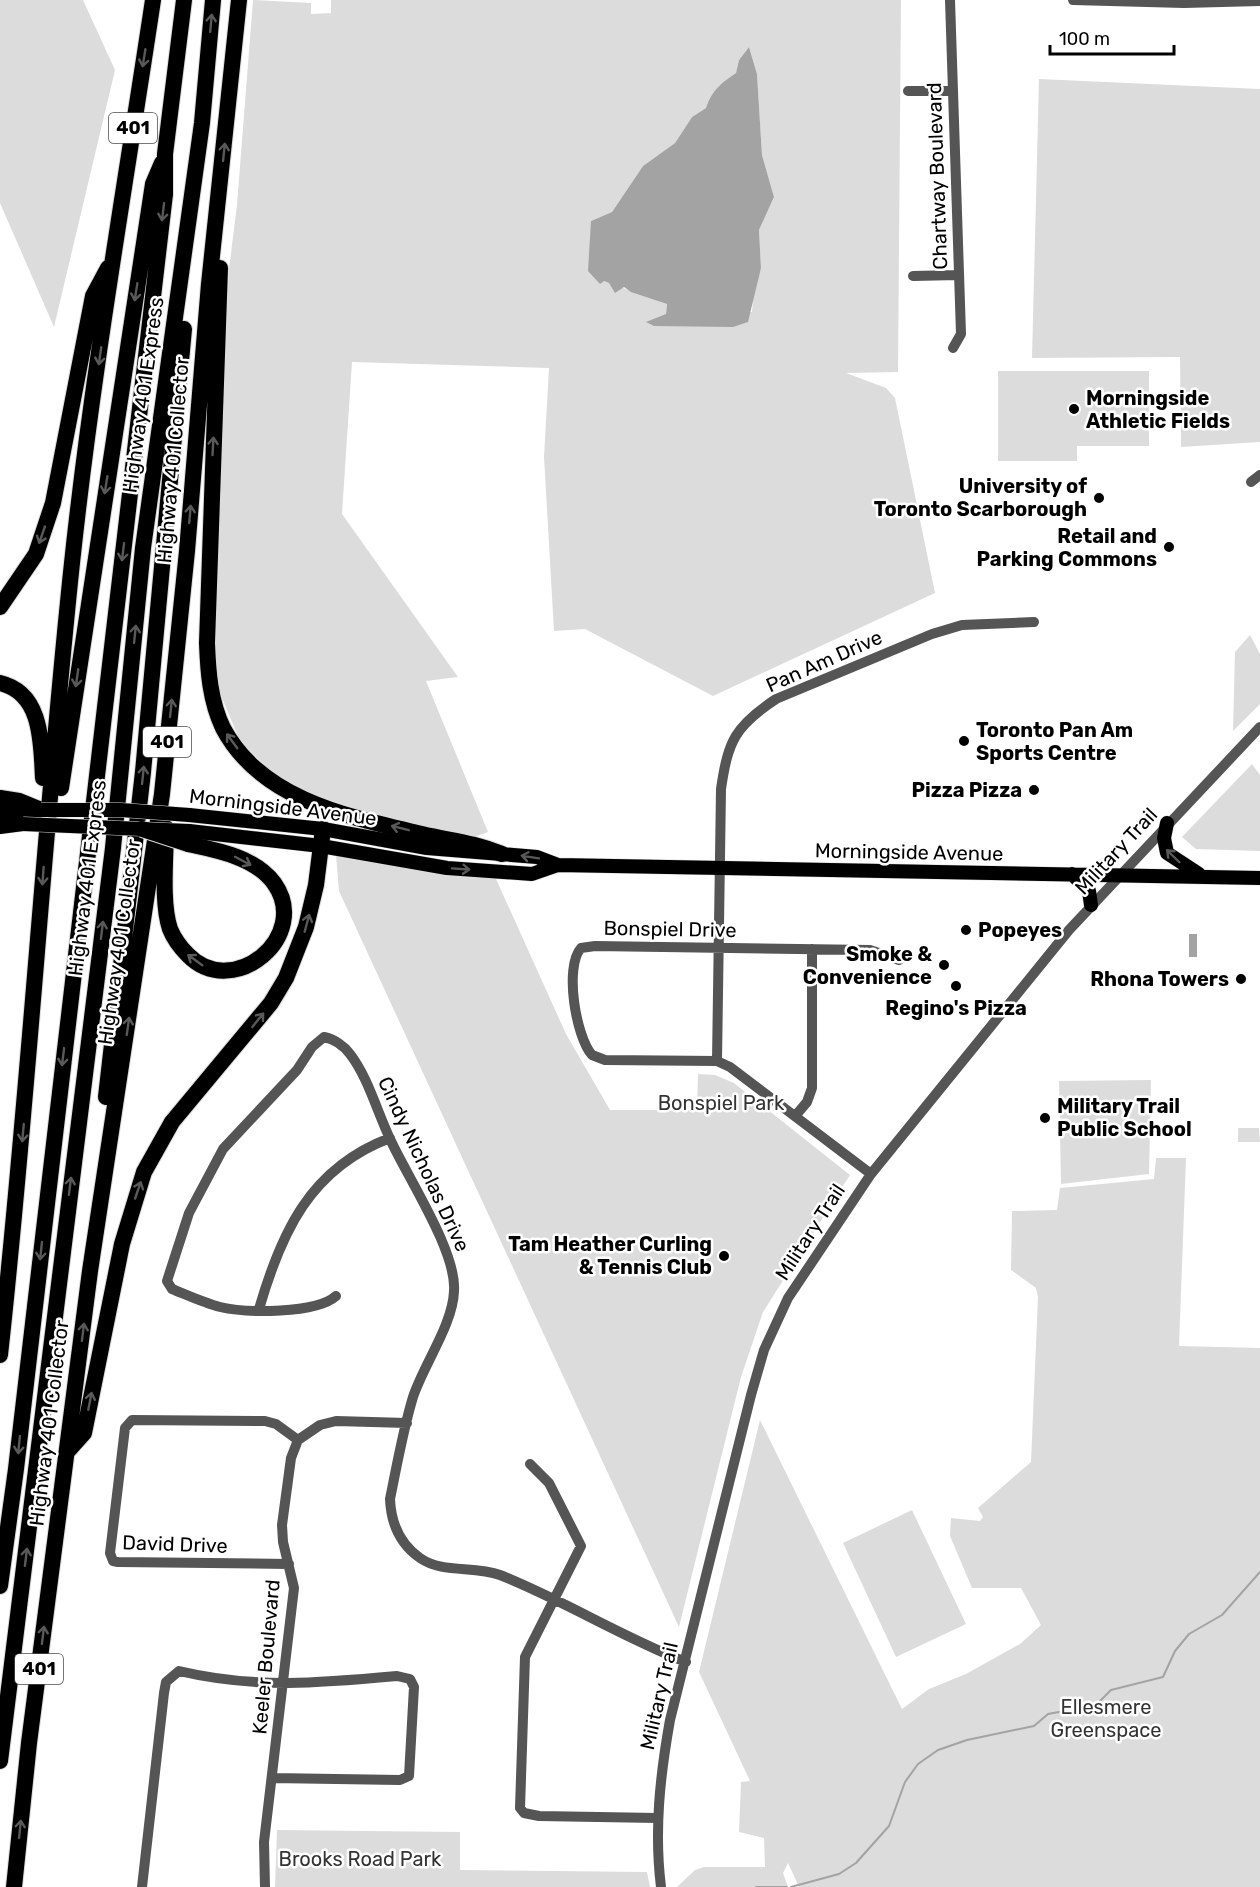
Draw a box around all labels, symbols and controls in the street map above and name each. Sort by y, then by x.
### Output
one-way arrow [206,13,217,33]
scale bar [1050,18,1174,56]
text: 100 m [1059,28,1110,50]
one-way arrow [138,47,149,67]
street label: Chartway Boulevard [922,82,952,270]
road number: 401 [109,113,157,143]
one-way arrow [219,143,230,163]
one-way arrow [157,202,168,221]
one-way arrow [130,282,141,302]
street label: Highway 401 Express [117,296,169,494]
one-way arrow [94,345,105,365]
street label: Highway 401 Collector [152,355,194,564]
place label: Morningside Athletic Fields [1086,386,1230,433]
marker: Morningside Athletic Fields [1067,402,1081,416]
one-way arrow [208,436,219,456]
place label: University of Toronto Scarborough [874,474,1087,521]
one-way arrow [101,475,112,495]
marker: University of Toronto Scarborough [1092,491,1106,505]
one-way arrow [185,505,196,525]
place label: Retail and Parking Commons [977,524,1157,571]
one-way arrow [36,525,47,544]
marker: Retail and Parking Commons [1162,540,1176,554]
one-way arrow [117,541,128,561]
one-way arrow [130,624,141,644]
street label: Pan Am Drive [762,625,886,697]
one-way arrow [72,668,83,687]
one-way arrow [166,699,177,719]
place label: Toronto Pan Am Sports Centre [976,718,1133,765]
road number: 401 [143,727,191,757]
one-way arrow [226,733,239,749]
marker: Toronto Pan Am Sports Centre [957,734,971,748]
one-way arrow [138,765,149,785]
place label: Pizza Pizza [911,778,1022,802]
street label: Highway 401 Express [63,779,111,977]
marker: Pizza Pizza [1027,783,1041,797]
street label: Morningside Avenue [188,784,378,830]
street label: Military Trail [1070,803,1162,899]
one-way arrow [391,822,410,833]
street label: Highway 401 Collector [93,837,145,1046]
street label: Morningside Avenue [815,838,1003,866]
one-way arrow [1165,849,1180,863]
one-way arrow [521,852,541,863]
one-way arrow [234,855,251,867]
one-way arrow [451,863,471,874]
one-way arrow [37,866,48,886]
one-way arrow [301,914,313,933]
street label: Bonspiel Drive [603,916,737,942]
place label: Popeyes [978,918,1062,942]
one-way arrow [97,920,108,940]
marker: Popeyes [959,923,973,937]
place label: Smoke & Convenience [803,942,932,989]
one-way arrow [187,954,203,967]
marker: Smoke & Convenience [937,958,951,972]
place label: Rhona Towers [1090,967,1229,991]
marker: Rhona Towers [1234,972,1248,986]
marker: Regino's Pizza [949,979,963,993]
place label: Regino's Pizza [885,996,1027,1020]
one-way arrow [251,1012,264,1028]
one-way arrow [123,1017,134,1037]
one-way arrow [57,1047,68,1067]
street label: Cindy Nicholas Drive [373,1073,475,1255]
park label: Bonspiel Park [658,1091,785,1115]
place label: Military Trail Public School [1057,1094,1192,1141]
marker: Military Trail Public School [1038,1111,1052,1125]
one-way arrow [17,1123,28,1143]
one-way arrow [65,1176,76,1196]
street label: Military Trail [770,1179,850,1285]
one-way arrow [133,1181,144,1200]
place label: Tam Heather Curling & Tennis Club [508,1232,712,1279]
one-way arrow [35,1241,46,1261]
marker: Tam Heather Curling & Tennis Club [717,1249,731,1263]
street label: Highway 401 Collector [24,1318,74,1527]
one-way arrow [77,1322,88,1342]
one-way arrow [85,1391,96,1411]
one-way arrow [13,1434,24,1454]
street label: David Drive [122,1530,228,1558]
one-way arrow [21,1547,32,1567]
street label: Keeler Boulevard [247,1578,285,1736]
one-way arrow [38,1626,49,1646]
street label: Military Trail [635,1640,683,1752]
road number: 401 [15,1654,63,1684]
park label: Ellesmere Greenspace [1051,1695,1161,1742]
one-way arrow [15,1819,26,1839]
park label: Brooks Road Park [279,1847,442,1871]

